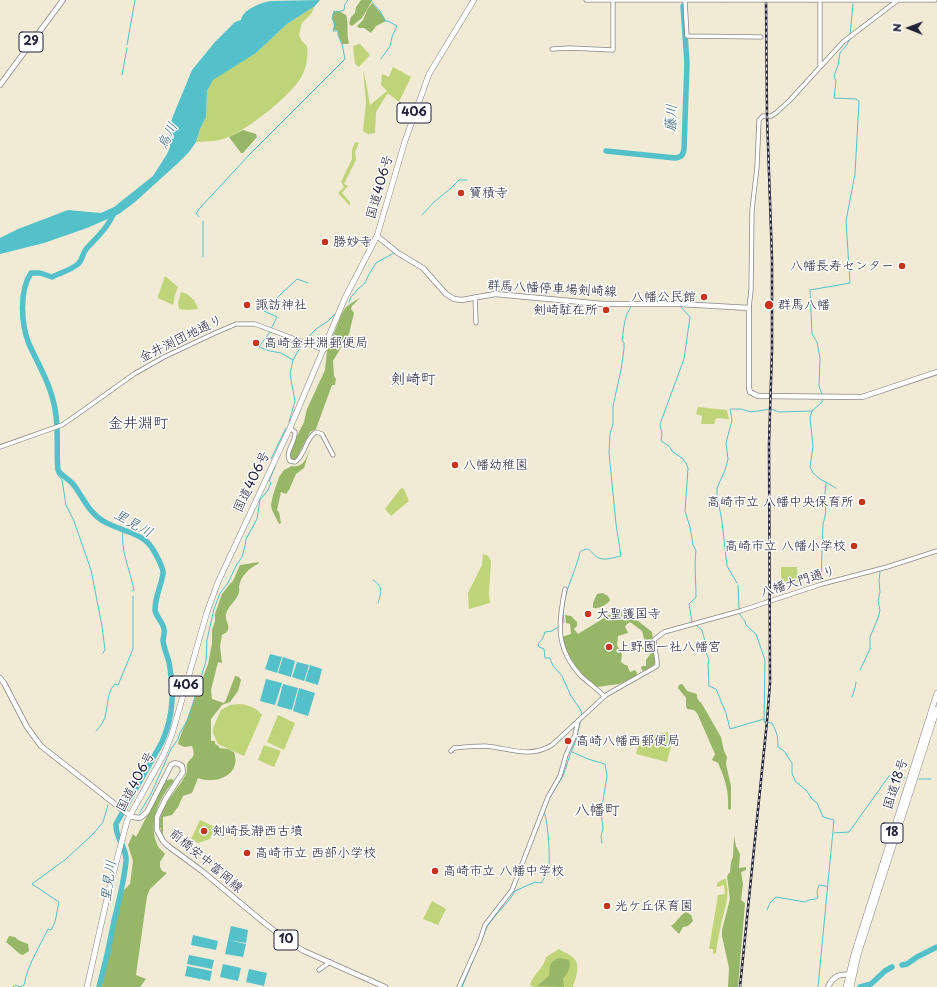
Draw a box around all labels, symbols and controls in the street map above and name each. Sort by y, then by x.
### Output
north arrow [889,8,929,48]
text: N [888,23,905,32]
road number: 29 [19,32,43,52]
road number: 406 [397,103,431,123]
water label: 藤川 [663,104,681,132]
water label: 烏川 [154,120,182,152]
street label: 国道406号 [363,153,397,221]
place label: 寶積寺 [469,185,508,201]
marker: 寶積寺 [456,188,466,198]
place label: 勝妙寺 [333,234,372,250]
marker: 勝妙寺 [320,237,330,247]
place label: 八幡長寿センター [790,258,894,274]
marker: 八幡長寿センター [897,261,907,271]
street label: 群馬八幡停車場剣崎線 [487,278,617,300]
place label: 八幡公民館 [631,289,696,305]
marker: 八幡公民館 [699,292,709,302]
place label: 諏訪神社 [255,297,307,313]
place label: 群馬八幡 [778,297,830,313]
marker: 群馬八幡 [763,299,775,311]
marker: 諏訪神社 [242,300,252,310]
place label: 剣崎駐在所 [533,302,598,318]
marker: 剣崎駐在所 [601,305,611,315]
street label: 金井渕団地通り [137,312,225,366]
place label: 高崎金井淵郵便局 [264,335,368,351]
marker: 高崎金井淵郵便局 [251,338,261,348]
district label: 剣崎町 [391,371,435,389]
district label: 金井淵町 [108,415,168,433]
street label: 国道406号 [230,449,274,515]
place label: 八幡幼稚園 [463,457,528,473]
marker: 八幡幼稚園 [450,460,460,470]
place label: 高崎市立 八幡中央保育所 [707,494,854,510]
marker: 高崎市立 八幡中央保育所 [857,497,867,507]
water label: 里見川 [111,506,155,542]
place label: 高崎市立 八幡小学校 [725,538,846,554]
marker: 高崎市立 八幡小学校 [849,541,859,551]
street label: 八幡大門通り [758,563,838,601]
place label: 大聖護国寺 [596,606,661,622]
marker: 大聖護国寺 [583,609,593,619]
place label: 上野國一社八幡宮 [617,639,721,655]
marker: 上野國一社八幡宮 [604,642,614,652]
road number: 406 [169,676,203,696]
place label: 高崎八幡西郵便局 [576,733,680,749]
marker: 高崎八幡西郵便局 [563,736,573,746]
street label: 国道406号 [114,749,158,815]
street label: 国道18号 [880,756,912,812]
district label: 八幡町 [575,802,619,820]
place label: 剣崎長瀞西古墳 [212,823,303,839]
road number: 18 [881,823,903,843]
street label: 前橋安中富岡線 [166,826,246,896]
marker: 剣崎長瀞西古墳 [199,826,209,836]
place label: 高崎市立 西部小学校 [255,845,376,861]
marker: 高崎市立 西部小学校 [242,848,252,858]
water label: 里見川 [98,859,120,903]
place label: 高崎市立 八幡中学校 [443,863,564,879]
marker: 高崎市立 八幡中学校 [430,866,440,876]
place label: 光ケ丘保育園 [615,898,693,914]
marker: 光ケ丘保育園 [602,901,612,911]
road number: 10 [274,930,298,950]

